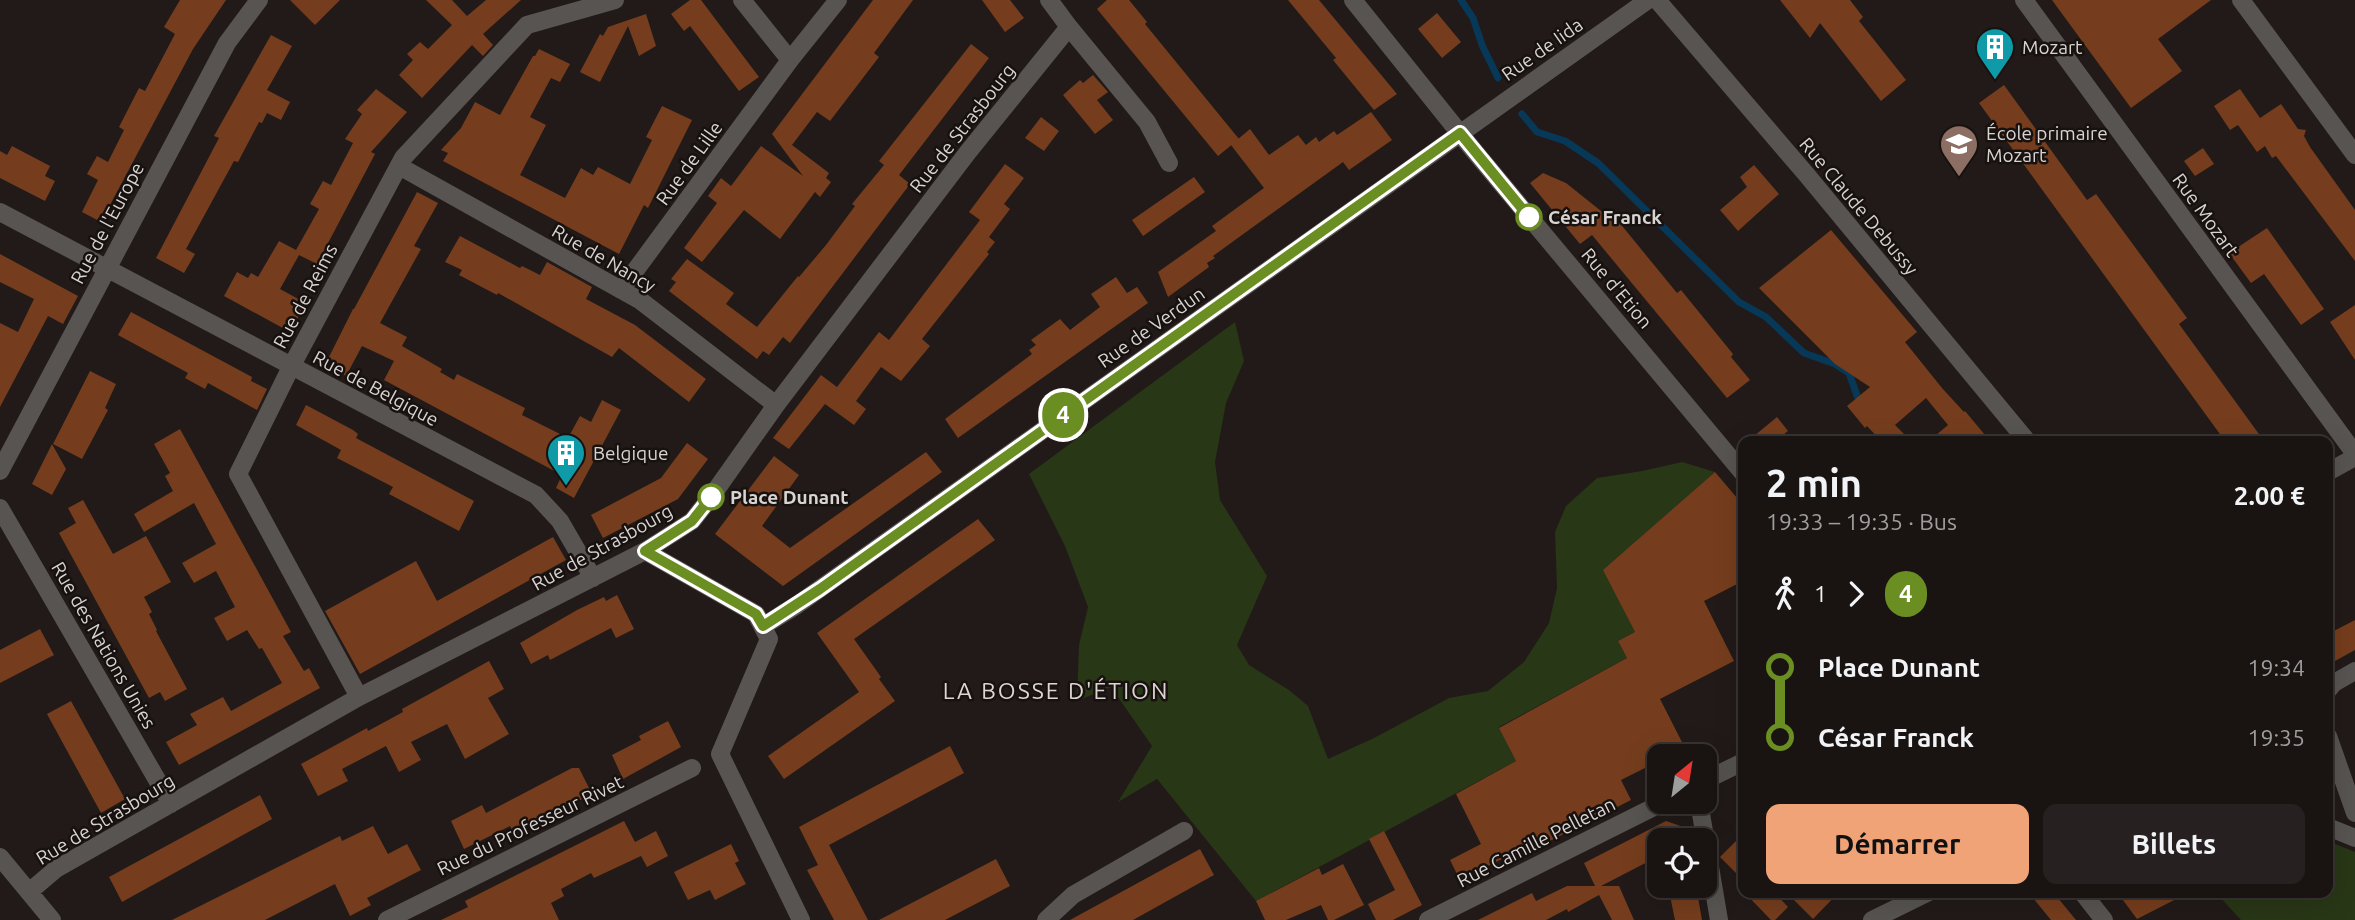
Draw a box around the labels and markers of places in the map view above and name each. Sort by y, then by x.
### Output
building icon: Mozart [1974,26,2016,81]
place label: Mozart [2022,36,2083,58]
place label: École primaire Mozart [1986,122,2108,166]
school or university icon: École primaire Mozart [1938,123,1980,178]
marker: César Franck [1516,204,1542,230]
place label: César Franck [1548,206,1662,228]
building icon: Belgique [545,432,587,487]
place label: Belgique [593,442,669,464]
marker: Place Dunant [698,484,724,510]
place label: Place Dunant [730,486,848,508]

